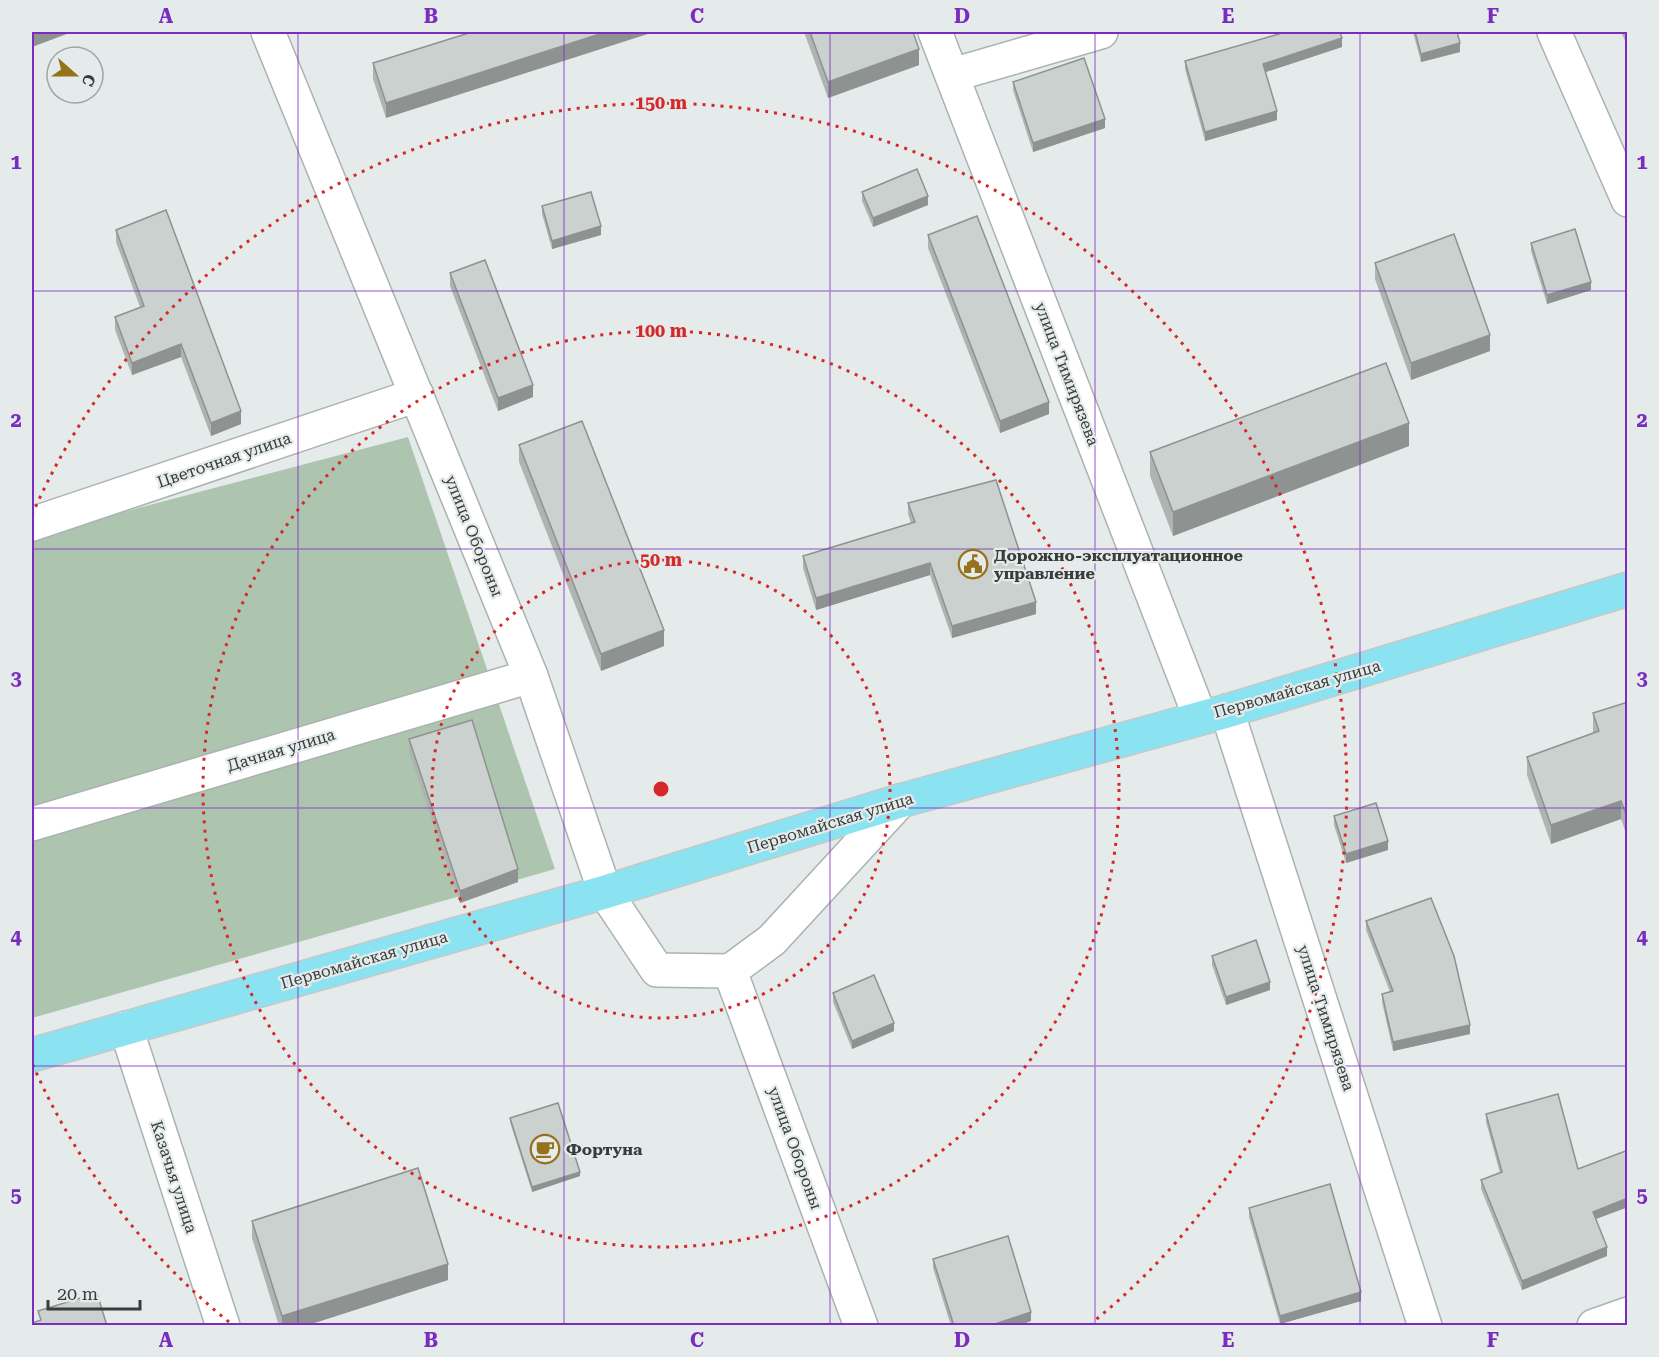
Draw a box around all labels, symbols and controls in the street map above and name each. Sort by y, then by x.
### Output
text: A [159,4,174,28]
text: B [424,4,438,28]
text: C [690,4,704,28]
text: D [954,4,970,28]
text: E [1222,4,1235,28]
text: F [1487,4,1499,28]
north arrow [45,45,105,105]
text: С [78,72,99,89]
text: 150 m [635,92,688,113]
text: 1 [10,150,22,174]
text: 1 [1636,150,1648,174]
street label: улица Тимирязева [1031,300,1103,449]
text: 100 m [635,320,688,341]
text: 2 [10,408,22,432]
text: 2 [1636,408,1648,432]
street label: Цветочная улица [155,428,294,492]
street label: улица Обороны [441,473,507,599]
place label: Дорожно-эксплуатационное управление [994,546,1243,583]
public building icon: Дорожно-эксплуатационное управление [957,548,989,580]
text: 50 m [640,549,683,570]
street label: Первомайская улица [1211,656,1383,722]
text: 3 [10,666,22,690]
text: 3 [1636,666,1648,690]
street label: Дачная улица [225,724,338,775]
centre of rings [651,779,671,799]
street label: Первомайская улица [745,789,916,857]
text: 4 [10,925,22,949]
text: 4 [1636,925,1648,949]
street label: Первомайская улица [278,927,450,993]
street label: улица Тимирязева [1293,943,1359,1094]
street label: улица Обороны [764,1084,826,1212]
street label: Казачья улица [147,1118,201,1236]
cafe icon: Фортуна [529,1133,561,1165]
place label: Фортуна [566,1140,643,1159]
text: 5 [10,1183,22,1207]
text: 5 [1636,1183,1648,1207]
scale bar [48,1273,140,1311]
text: 20 m [57,1283,98,1304]
text: A [159,1328,174,1352]
text: B [424,1328,438,1352]
text: C [690,1328,704,1352]
text: D [954,1328,970,1352]
text: E [1222,1328,1235,1352]
text: F [1487,1328,1499,1352]

